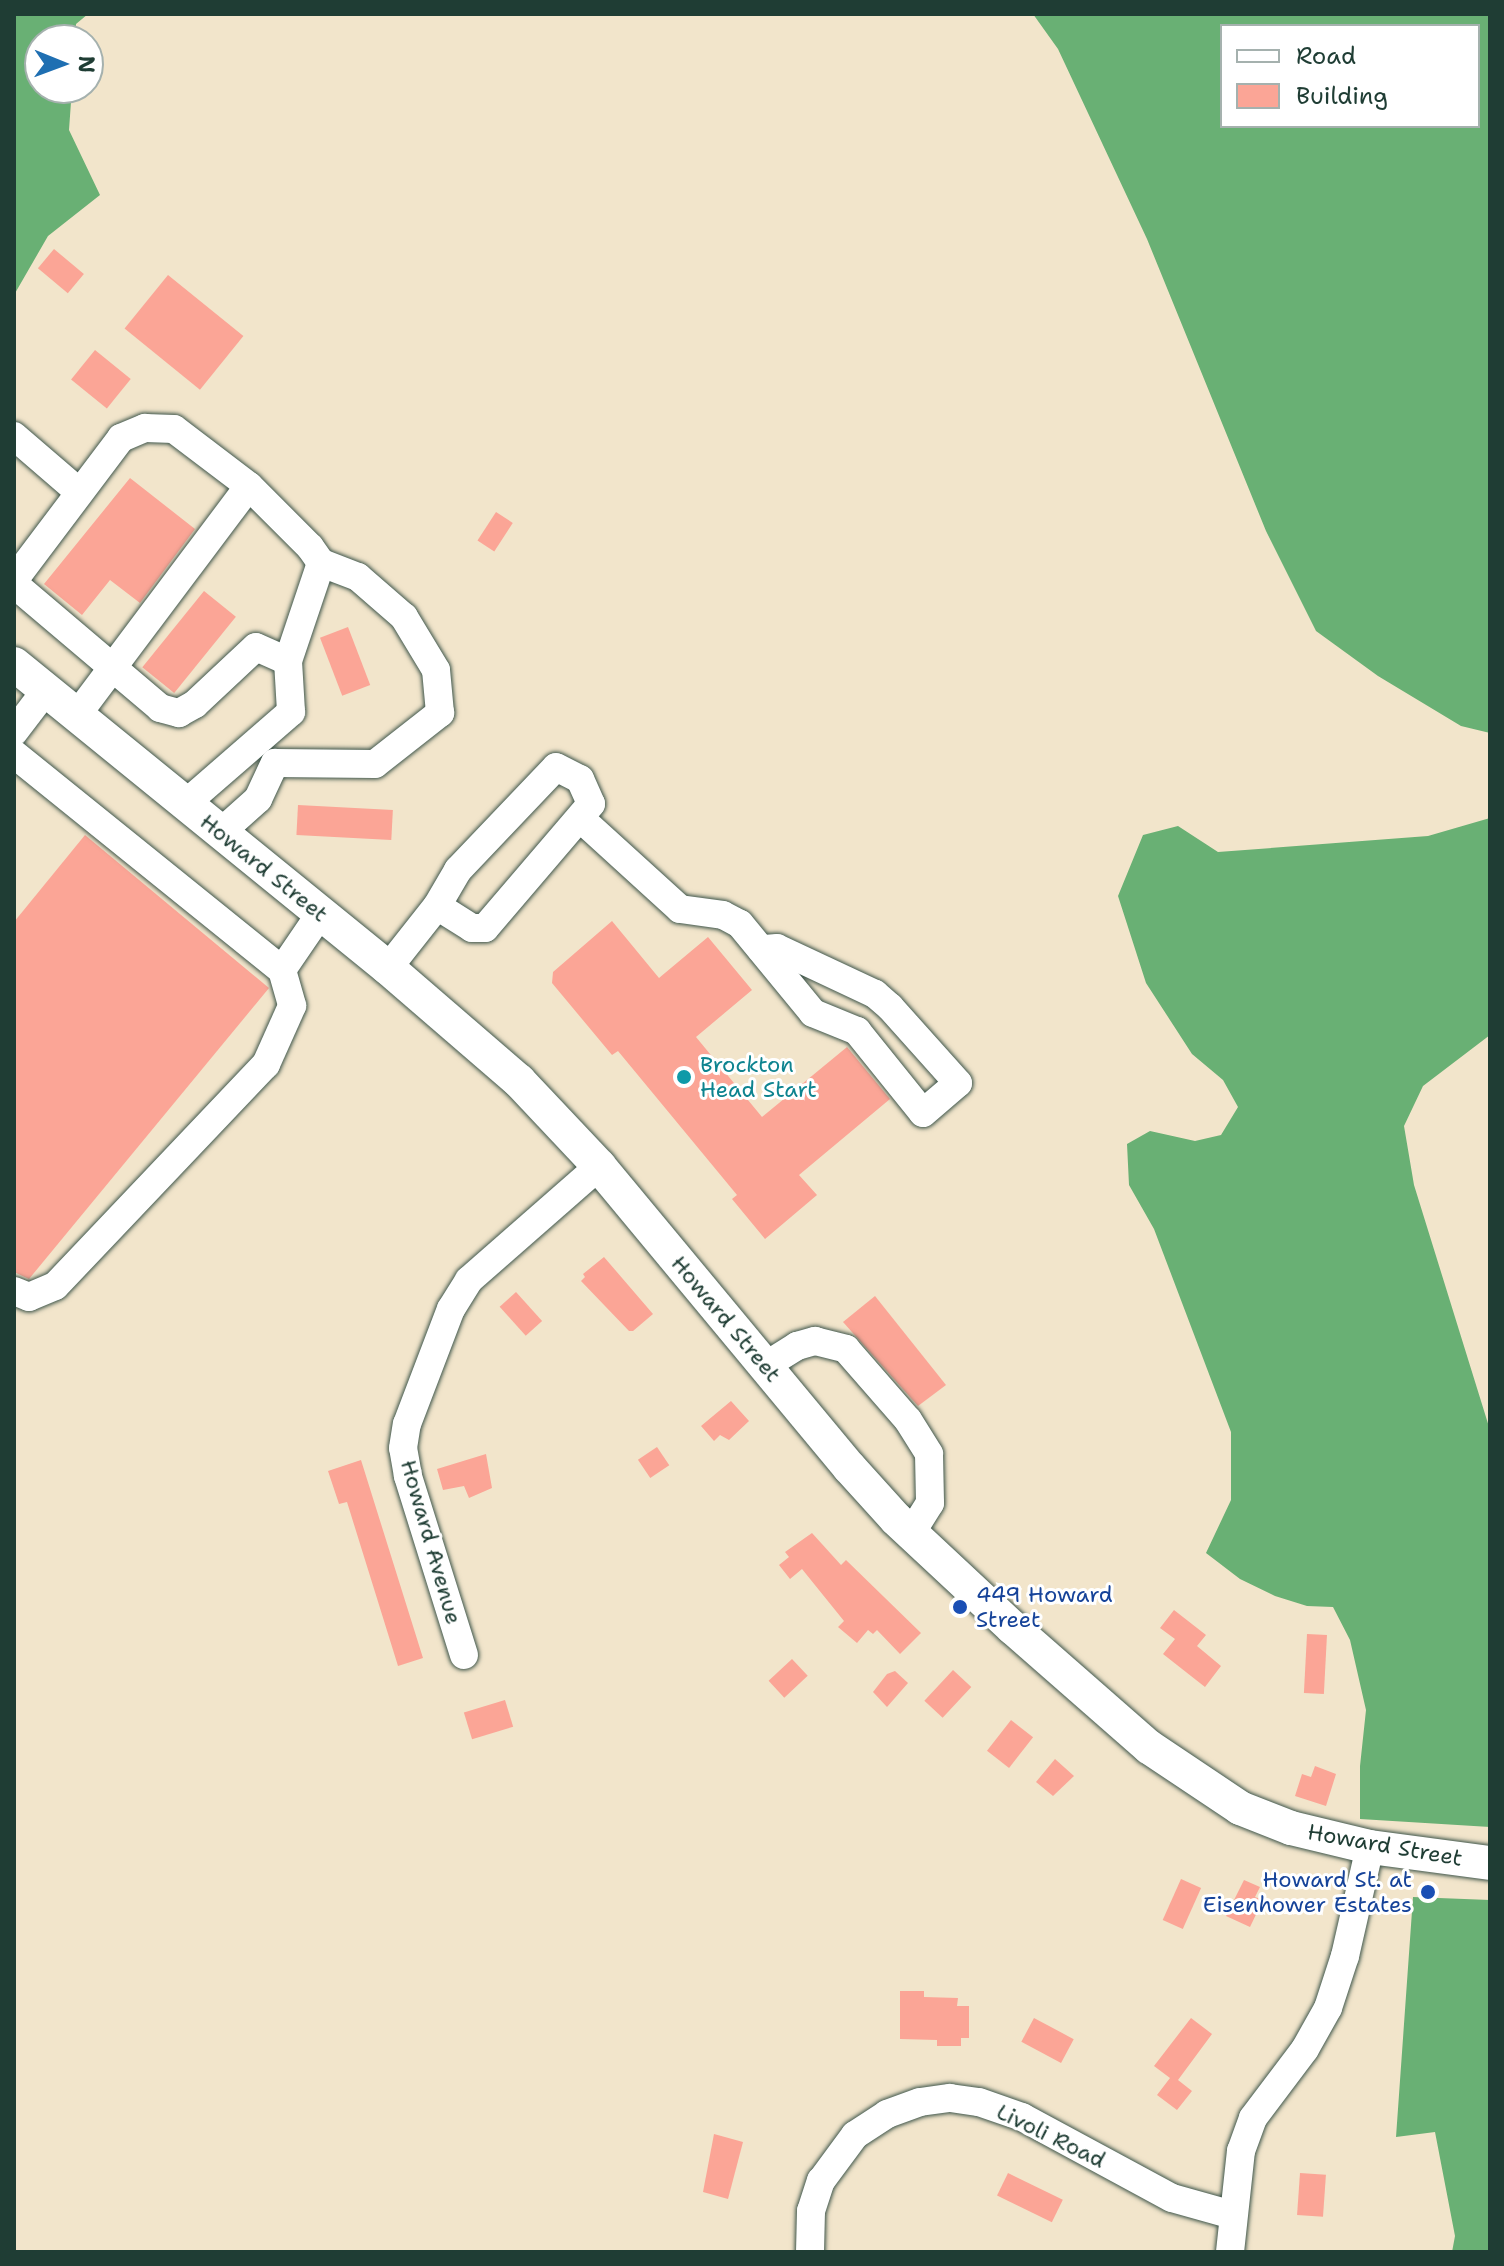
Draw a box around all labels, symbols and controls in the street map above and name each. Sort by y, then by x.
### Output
north arrow [24,24,104,104]
legend [1220,24,1480,128]
text: Road [1296,40,1356,72]
text: N [72,55,101,73]
text: Building [1296,80,1388,112]
street label: Howard Street [195,808,333,928]
place label: Brockton Head Start [700,1051,817,1102]
marker: Brockton Head Start [675,1068,693,1086]
street label: Howard Street [666,1250,786,1388]
street label: Howard Avenue [395,1457,467,1627]
place label: 449 Howard Street [976,1581,1113,1632]
marker: 449 Howard Street [951,1598,969,1616]
street label: Howard Street [1306,1818,1464,1872]
place label: Howard St. at Eisenhower Estates [1203,1866,1412,1918]
marker: Howard St. at Eisenhower Estates [1419,1883,1437,1901]
street label: Livoli Road [992,2098,1110,2174]

